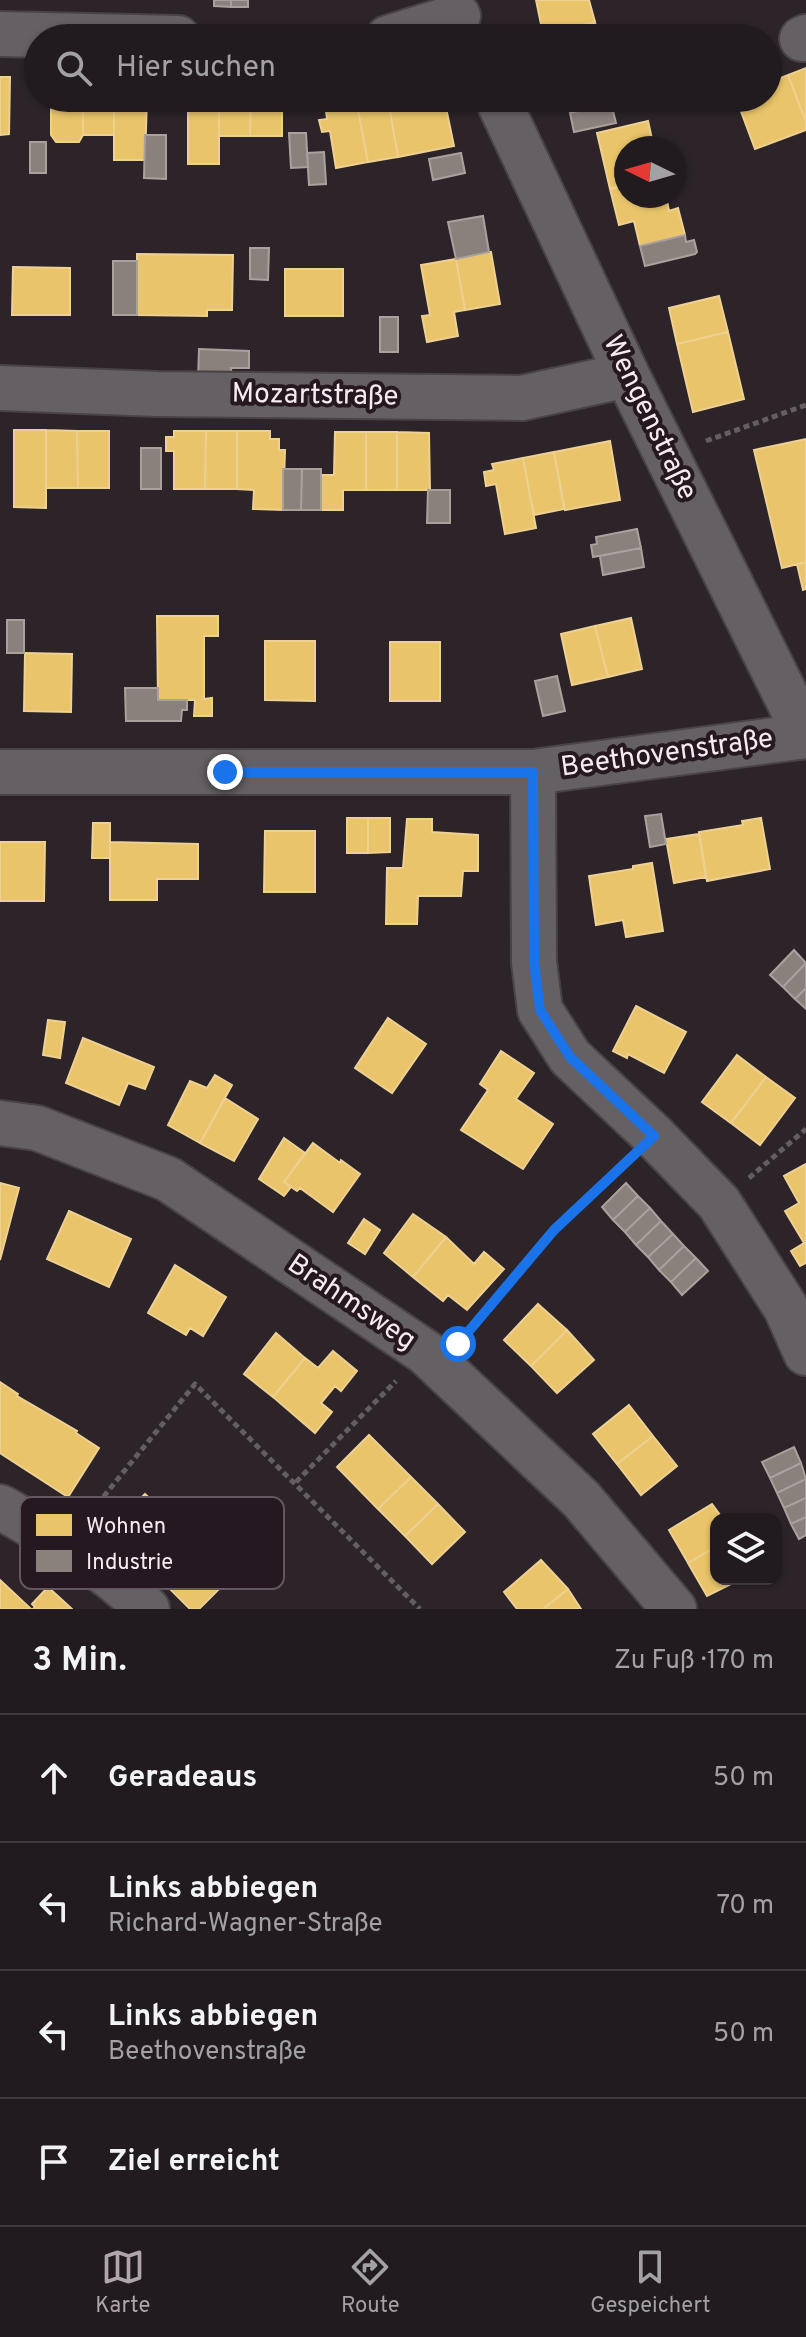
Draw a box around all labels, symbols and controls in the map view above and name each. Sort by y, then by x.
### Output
search box [24,24,782,112]
icon: search [52,46,96,90]
text: Hier suchen [116,50,276,87]
north arrow [614,136,686,208]
street label: Wengenstraße [594,330,704,506]
street label: Mozartstraße [231,377,399,415]
street label: Beethovenstraße [559,721,775,787]
route end [207,754,243,790]
street label: Brahmsweg [280,1247,422,1359]
route start [440,1326,476,1362]
legend [20,1497,284,1589]
map controls [710,1513,782,1585]
button: layers [710,1513,782,1585]
text: Wohnen [86,1514,166,1541]
text: Industrie [86,1550,173,1577]
text: 3 Min. [32,1640,127,1683]
text: Zu Fuß · 170 m [614,1645,774,1678]
icon: ahead [32,1756,76,1800]
text: Geradeaus [108,1760,257,1797]
text: 50 m [713,1762,774,1795]
text: Links abbiegen [108,1871,318,1908]
icon: left [32,1884,76,1928]
text: 70 m [716,1890,774,1923]
text: Richard-Wagner-Straße [108,1908,382,1941]
text: Links abbiegen [108,1999,318,2036]
icon: left [32,2012,76,2056]
text: 50 m [713,2018,774,2051]
text: Beethovenstraße [108,2036,307,2069]
icon: arrive [32,2140,76,2184]
text: Ziel erreicht [108,2144,280,2181]
tab: Karte [95,2245,150,2320]
tab: Route [341,2245,400,2320]
tab: Gespeichert [590,2245,711,2320]

